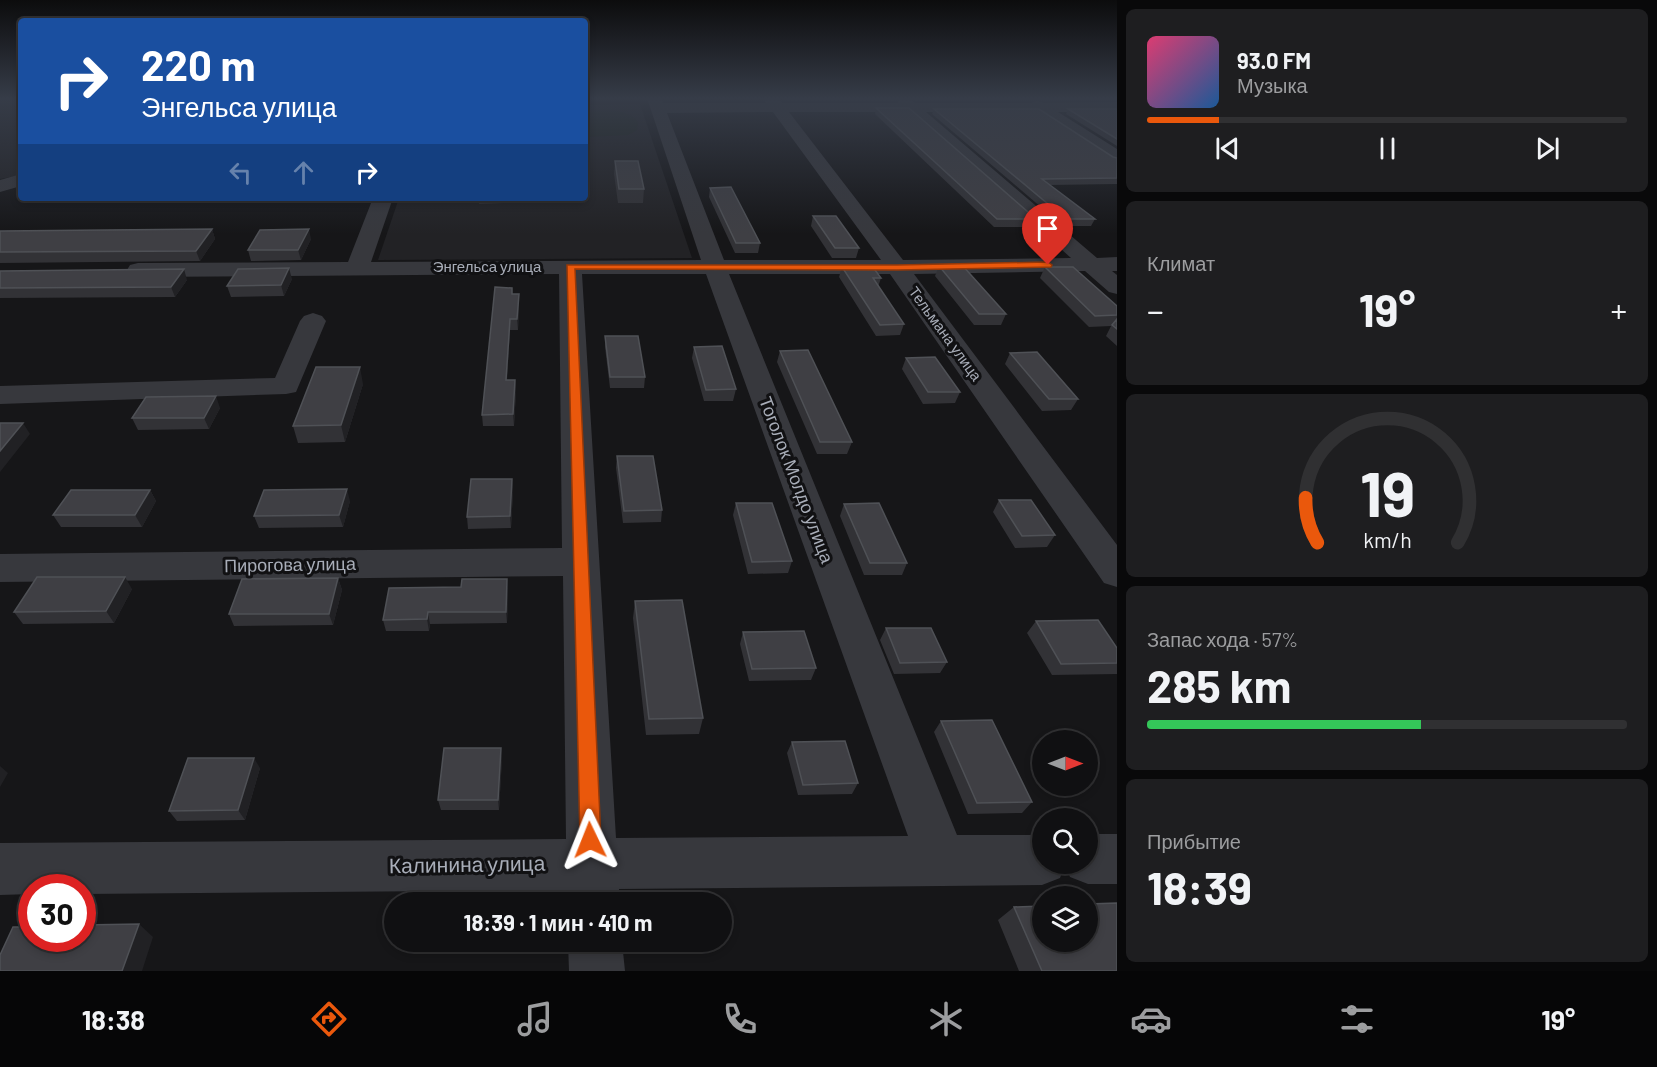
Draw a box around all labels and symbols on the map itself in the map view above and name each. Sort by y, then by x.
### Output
pin [1022,203,1073,265]
street label: Энгельса улица [433,257,542,275]
street label: Тельмана улица [906,283,986,385]
street label: Тоголок Молдо улица [755,393,839,567]
street label: Пирогова улица [224,552,357,576]
north arrow [1032,730,1098,796]
position arrow [558,808,622,872]
street label: Калинина улица [389,850,546,877]
speed limit sign: 30 [18,874,96,952]

